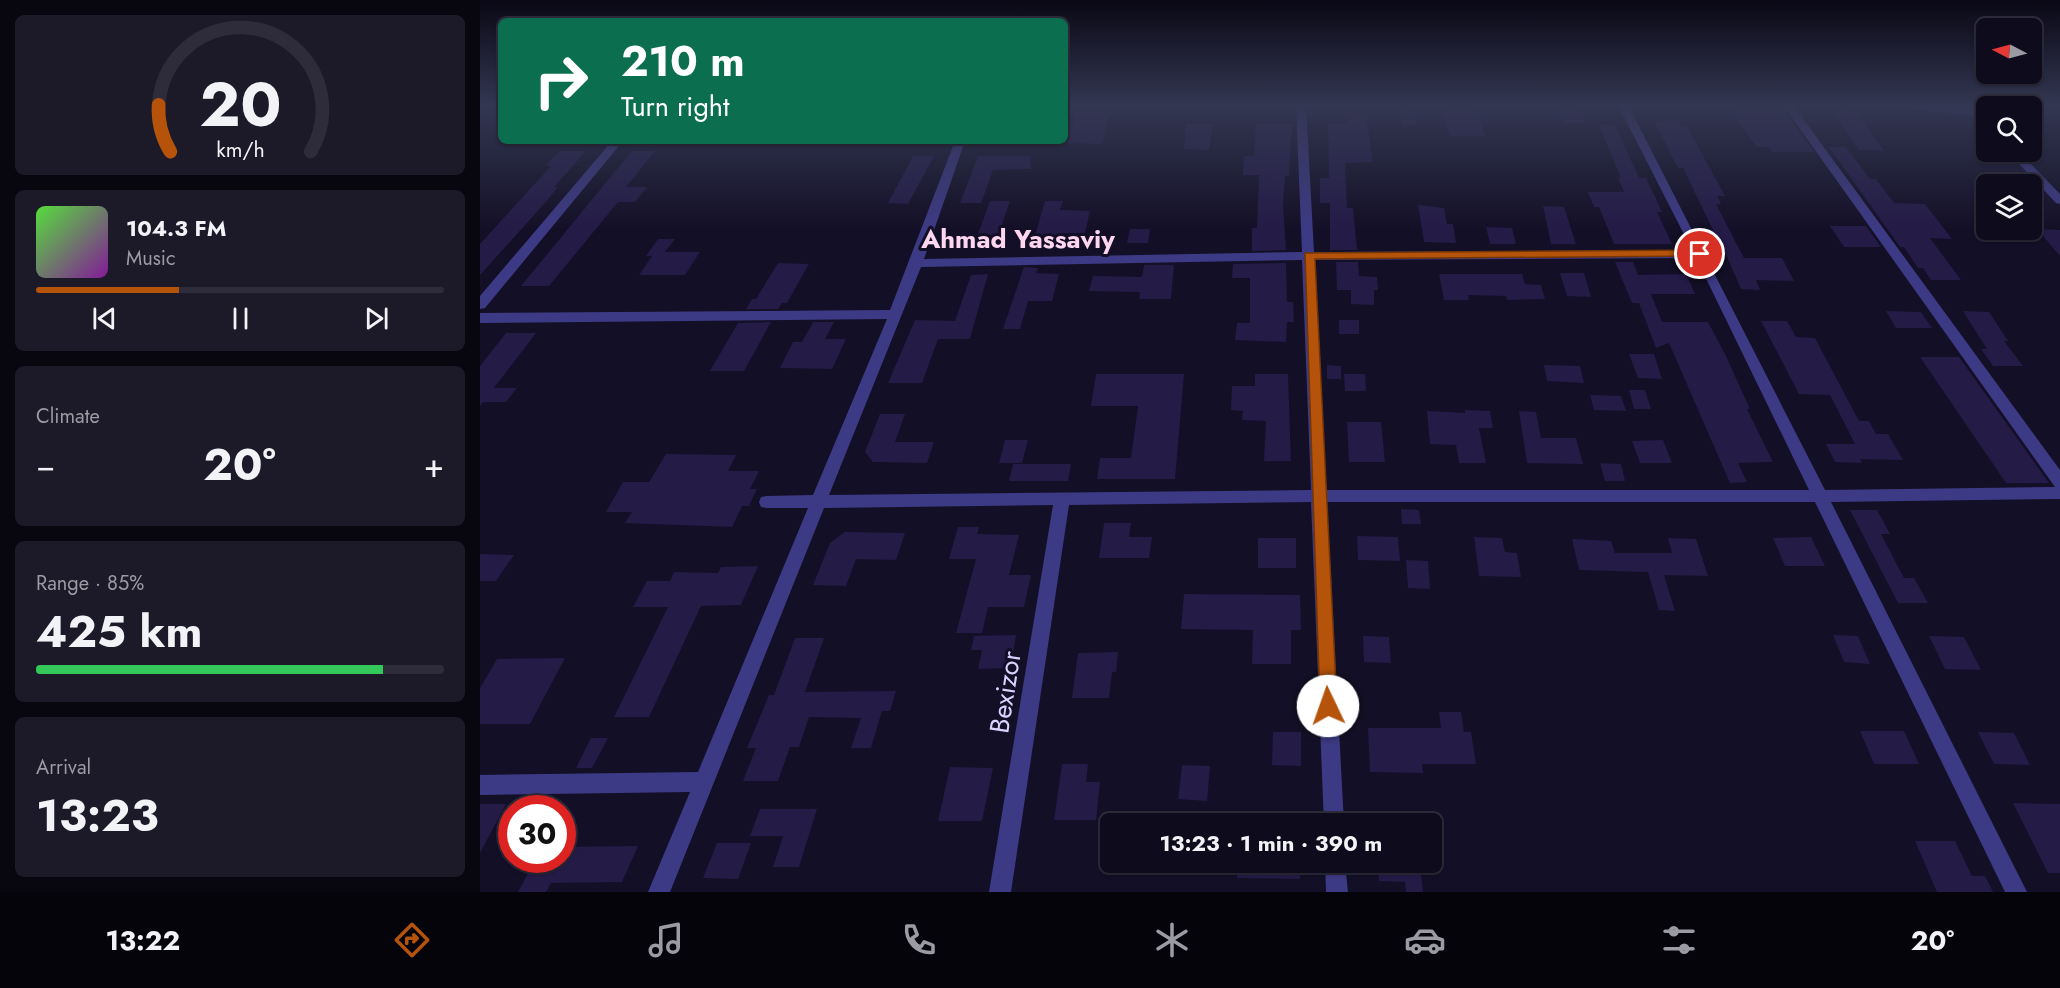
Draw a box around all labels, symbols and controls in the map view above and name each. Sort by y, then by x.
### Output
north arrow [1976,18,2042,84]
map controls [1976,18,2042,240]
text: 210 m [621,31,745,92]
icon: right [522,42,600,120]
text: 20 [199,59,281,149]
text: Turn right [621,87,729,126]
button: search [1976,96,2042,162]
text: km/h [216,135,264,166]
button: layers [1976,174,2042,240]
text: 104.3 FM [126,212,226,244]
district label: Ahmad Yassaviy [920,220,1115,258]
pin [1674,228,1725,279]
icon: arrive [1683,237,1716,270]
text: Music [126,244,176,273]
icon: previous [88,302,121,335]
icon: pause [224,302,257,335]
icon: next [360,302,393,335]
text: Climate [36,402,100,431]
text: 20° [203,432,276,497]
text: − [36,442,55,489]
text: + [424,442,444,489]
text: Range · 85% [36,569,144,598]
text: 425 km [36,599,202,664]
street label: Bexizor [979,647,1031,736]
position arrow [1296,674,1360,738]
text: Arrival [36,753,91,782]
text: 13:23 [36,783,159,848]
speed limit sign: 30 [498,795,576,873]
text: 13:23 · 1 min · 390 m [1160,827,1382,859]
icon: directions [391,919,433,961]
icon: music [645,919,687,961]
icon: phone [898,919,940,961]
icon: climate [1151,919,1193,961]
icon: car [1404,919,1446,961]
icon: filters [1658,919,1700,961]
text: 13:22 [106,921,180,960]
text: 20° [1911,921,1954,960]

